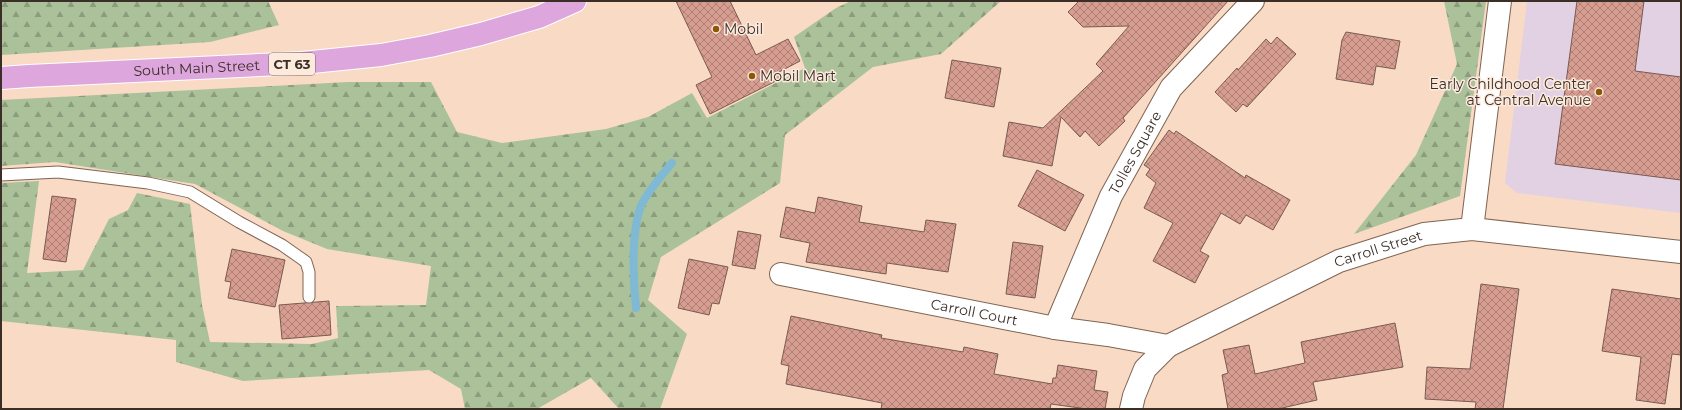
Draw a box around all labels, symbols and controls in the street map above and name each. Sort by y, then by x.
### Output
place label: Mobil [724,20,763,38]
marker: Mobil [711,24,721,34]
road number: CT 63 [269,53,315,75]
street label: South Main Street [133,56,261,80]
place label: Mobil Mart [760,67,836,85]
marker: Mobil Mart [747,71,757,81]
place label: Early Childhood Center at Central Avenue [1429,75,1591,109]
marker: Early Childhood Center at Central Avenue [1594,87,1604,97]
street label: Tolles Square [1105,108,1165,197]
street label: Carroll Street [1332,226,1425,271]
street label: Carroll Court [929,295,1020,330]

